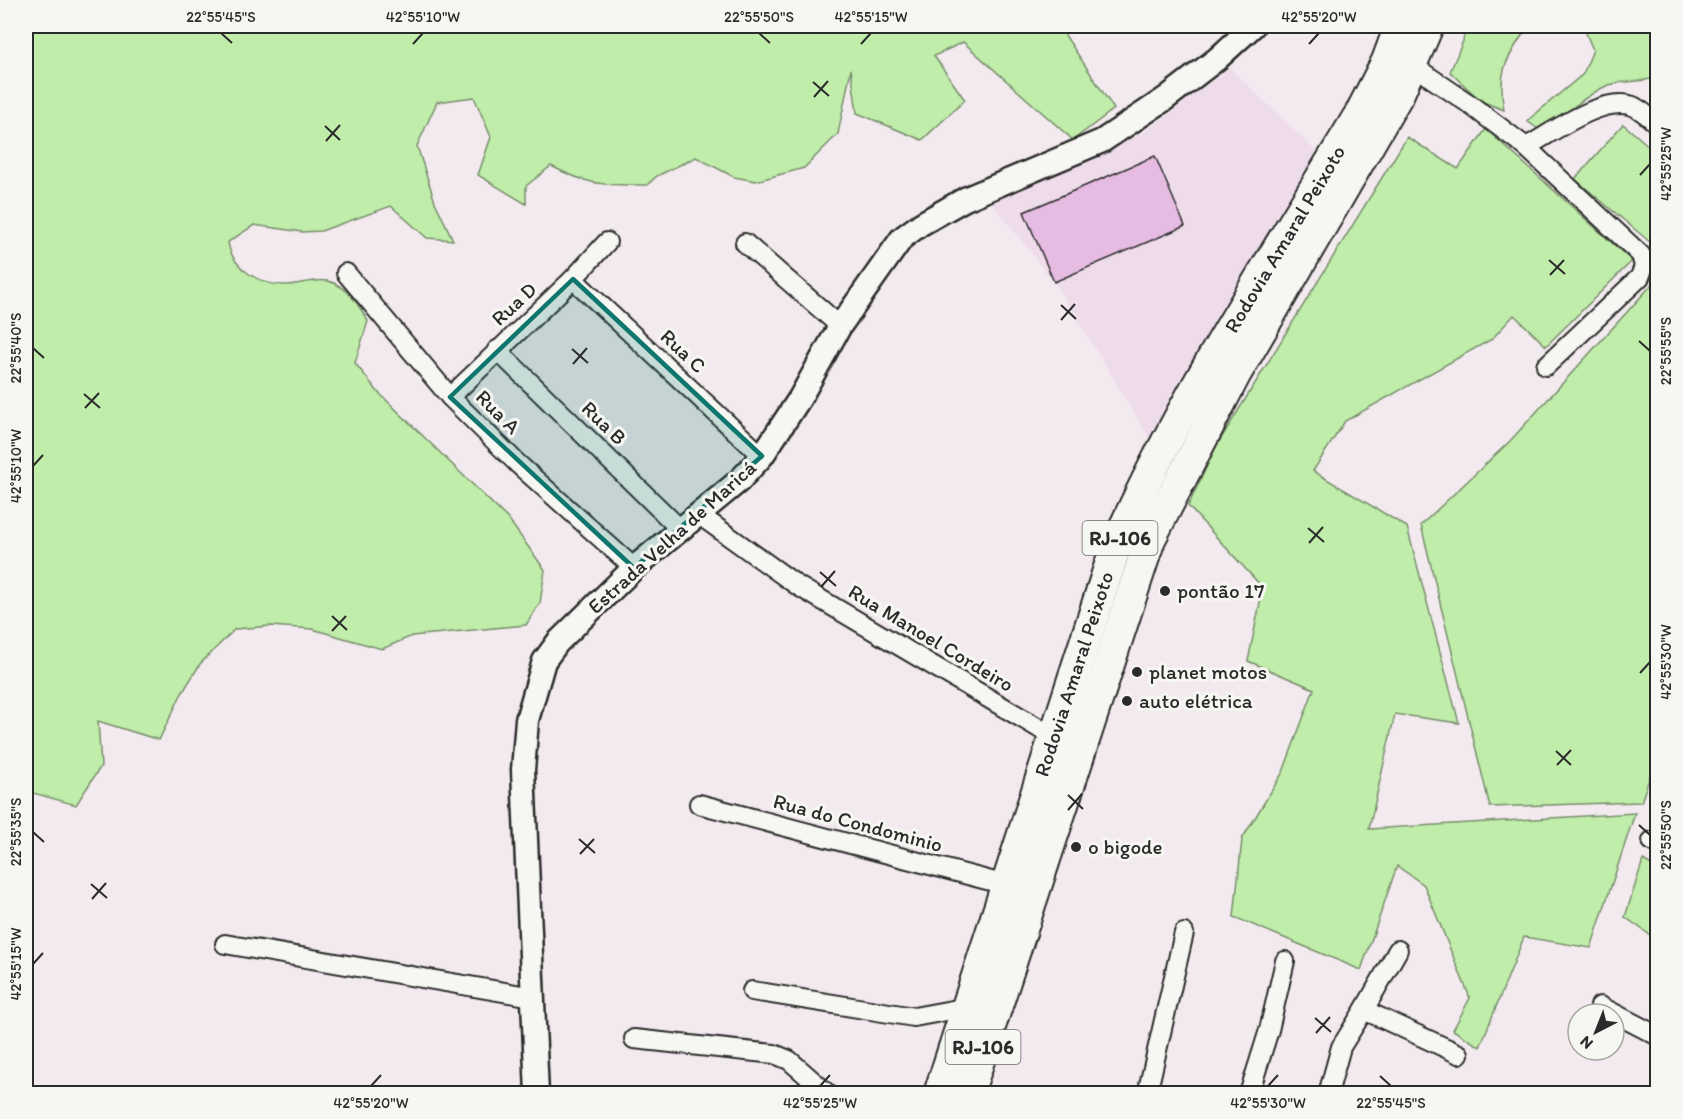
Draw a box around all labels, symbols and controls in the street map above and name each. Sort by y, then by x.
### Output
text: 22°55'45"S [186,8,256,26]
text: 42°55'10"W [386,8,460,26]
text: 22°55'50"S [724,8,794,26]
text: 42°55'15"W [834,8,908,26]
text: 42°55'20"W [1281,8,1357,26]
text: 42°55'25"W [1657,127,1675,201]
street label: Rodovia Amaral Peixoto [1219,141,1350,337]
street label: Rua D [486,277,541,331]
text: 22°55'40"S [7,313,25,383]
text: 22°55'55"S [1657,317,1675,385]
street label: Rua C [655,323,711,378]
street label: Rua A [471,384,526,440]
street label: Rua B [577,395,632,450]
text: 42°55'10"W [7,429,25,503]
street label: Estrada Velha de Maricá [582,454,761,619]
road number: RJ-106 [1082,521,1158,555]
street label: Rodovia Amaral Peixoto [1029,568,1118,780]
street label: Rua Manoel Cordeiro [844,578,1018,697]
place label: pontão 17 [1177,578,1264,603]
marker: pontão 17 [1158,584,1172,598]
text: 42°55'30"W [1657,624,1675,700]
place label: planet motos [1149,659,1267,684]
marker: planet motos [1130,665,1144,679]
place label: auto elétrica [1139,688,1253,713]
marker: auto elétrica [1120,694,1134,708]
street label: Rua do Condominio [771,788,945,857]
text: 22°55'35"S [7,798,25,866]
text: 22°55'50"S [1657,800,1675,870]
place label: o bigode [1088,834,1163,859]
marker: o bigode [1069,840,1083,854]
text: 42°55'15"W [7,927,25,1001]
north arrow [1566,1002,1626,1062]
road number: RJ-106 [946,1030,1020,1064]
text: N [1576,1032,1597,1053]
text: 42°55'20"W [333,1094,409,1112]
text: 42°55'25"W [783,1094,857,1112]
text: 42°55'30"W [1230,1094,1306,1112]
text: 22°55'45"S [1356,1094,1426,1112]

